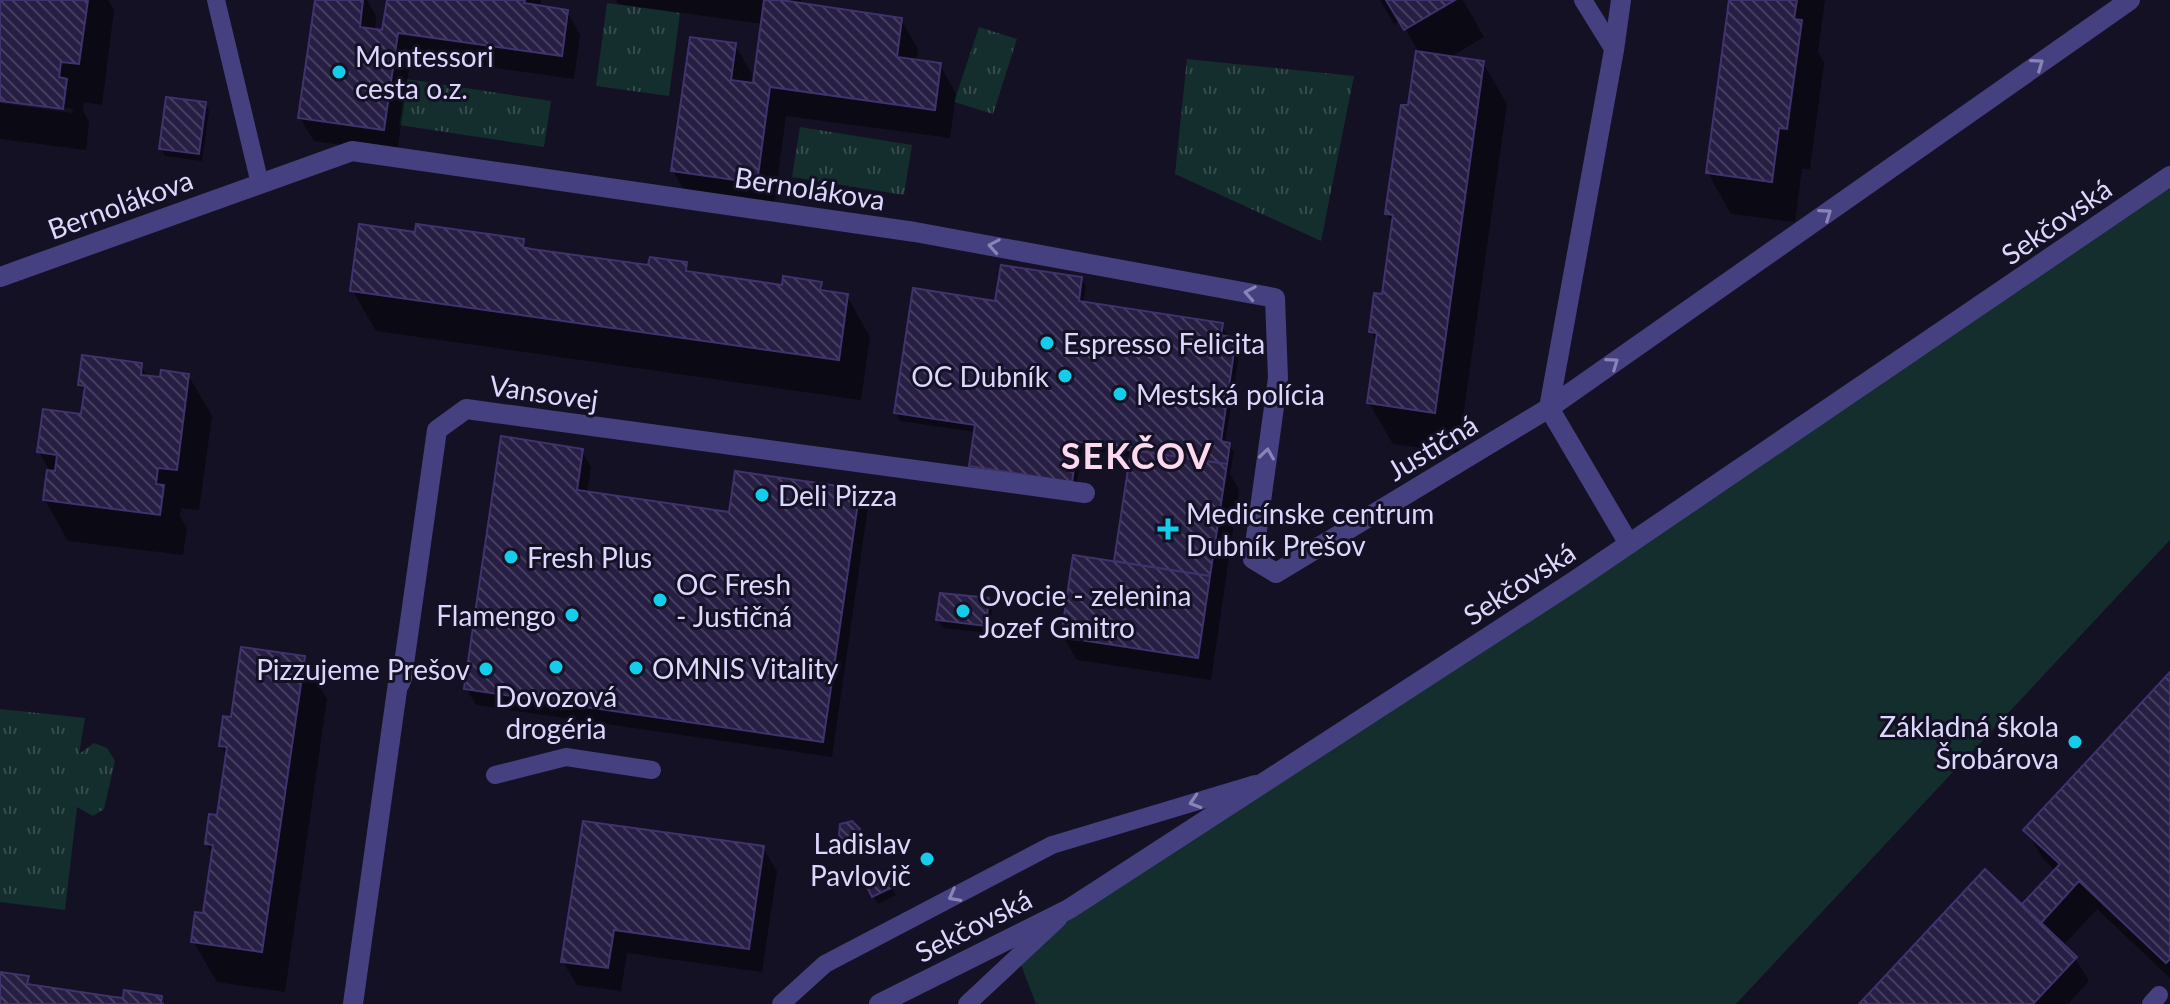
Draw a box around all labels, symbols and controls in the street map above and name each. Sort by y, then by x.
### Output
place label: Montessori cesta o.z. [355,39,494,105]
one-way arrow [2030,59,2044,74]
marker: Montessori cesta o.z. [330,63,348,81]
street label: Bernolákova [732,159,888,217]
street label: Bernolákova [43,162,197,246]
street label: Sekčovská [1994,171,2118,271]
one-way arrow [1817,209,1831,224]
one-way arrow [987,239,1001,256]
one-way arrow [1243,286,1257,303]
place label: Espresso Felicita [1063,326,1265,360]
marker: Espresso Felicita [1038,334,1056,352]
place label: OC Dubník [911,359,1050,393]
one-way arrow [1604,359,1619,373]
marker: OC Dubník [1056,367,1074,385]
street label: Vansovej [487,368,601,416]
place label: Mestská polícia [1136,377,1325,411]
marker: Mestská polícia [1111,385,1129,403]
street label: Justičná [1381,407,1483,487]
district label: SEKČOV [1061,433,1213,477]
one-way arrow [1258,447,1275,461]
place label: Deli Pizza [778,478,897,512]
marker: Deli Pizza [753,486,771,504]
place label: Medicínske centrum Dubník Prešov [1186,496,1434,562]
marker: Medicínske centrum Dubník Prešov [1157,518,1179,540]
street label: Sekčovská [1457,534,1581,632]
place label: Fresh Plus [527,540,652,574]
marker: Fresh Plus [502,548,520,566]
place label: OC Fresh - Justičná [676,567,792,633]
place label: Ovocie - zelenina Jozef Gmitro [979,578,1191,644]
marker: OC Fresh - Justičná [651,591,669,609]
place label: Flamengo [436,598,556,632]
marker: Ovocie - zelenina Jozef Gmitro [954,602,972,620]
marker: Flamengo [563,606,581,624]
place label: OMNIS Vitality [652,651,839,685]
place label: Pizzujeme Prešov [256,652,471,686]
marker: Dovozová drogéria [547,658,565,676]
marker: OMNIS Vitality [627,659,645,677]
marker: Pizzujeme Prešov [477,660,495,678]
place label: Dovozová drogéria [495,679,617,745]
place label: Základná škola Šrobárova [1879,709,2059,775]
marker: Základná škola Šrobárova [2066,733,2084,751]
one-way arrow [1188,793,1202,809]
place label: Ladislav Pavlovič [810,826,912,892]
marker: Ladislav Pavlovič [918,850,936,868]
street label: Sekčovská [909,881,1037,969]
one-way arrow [947,887,962,902]

